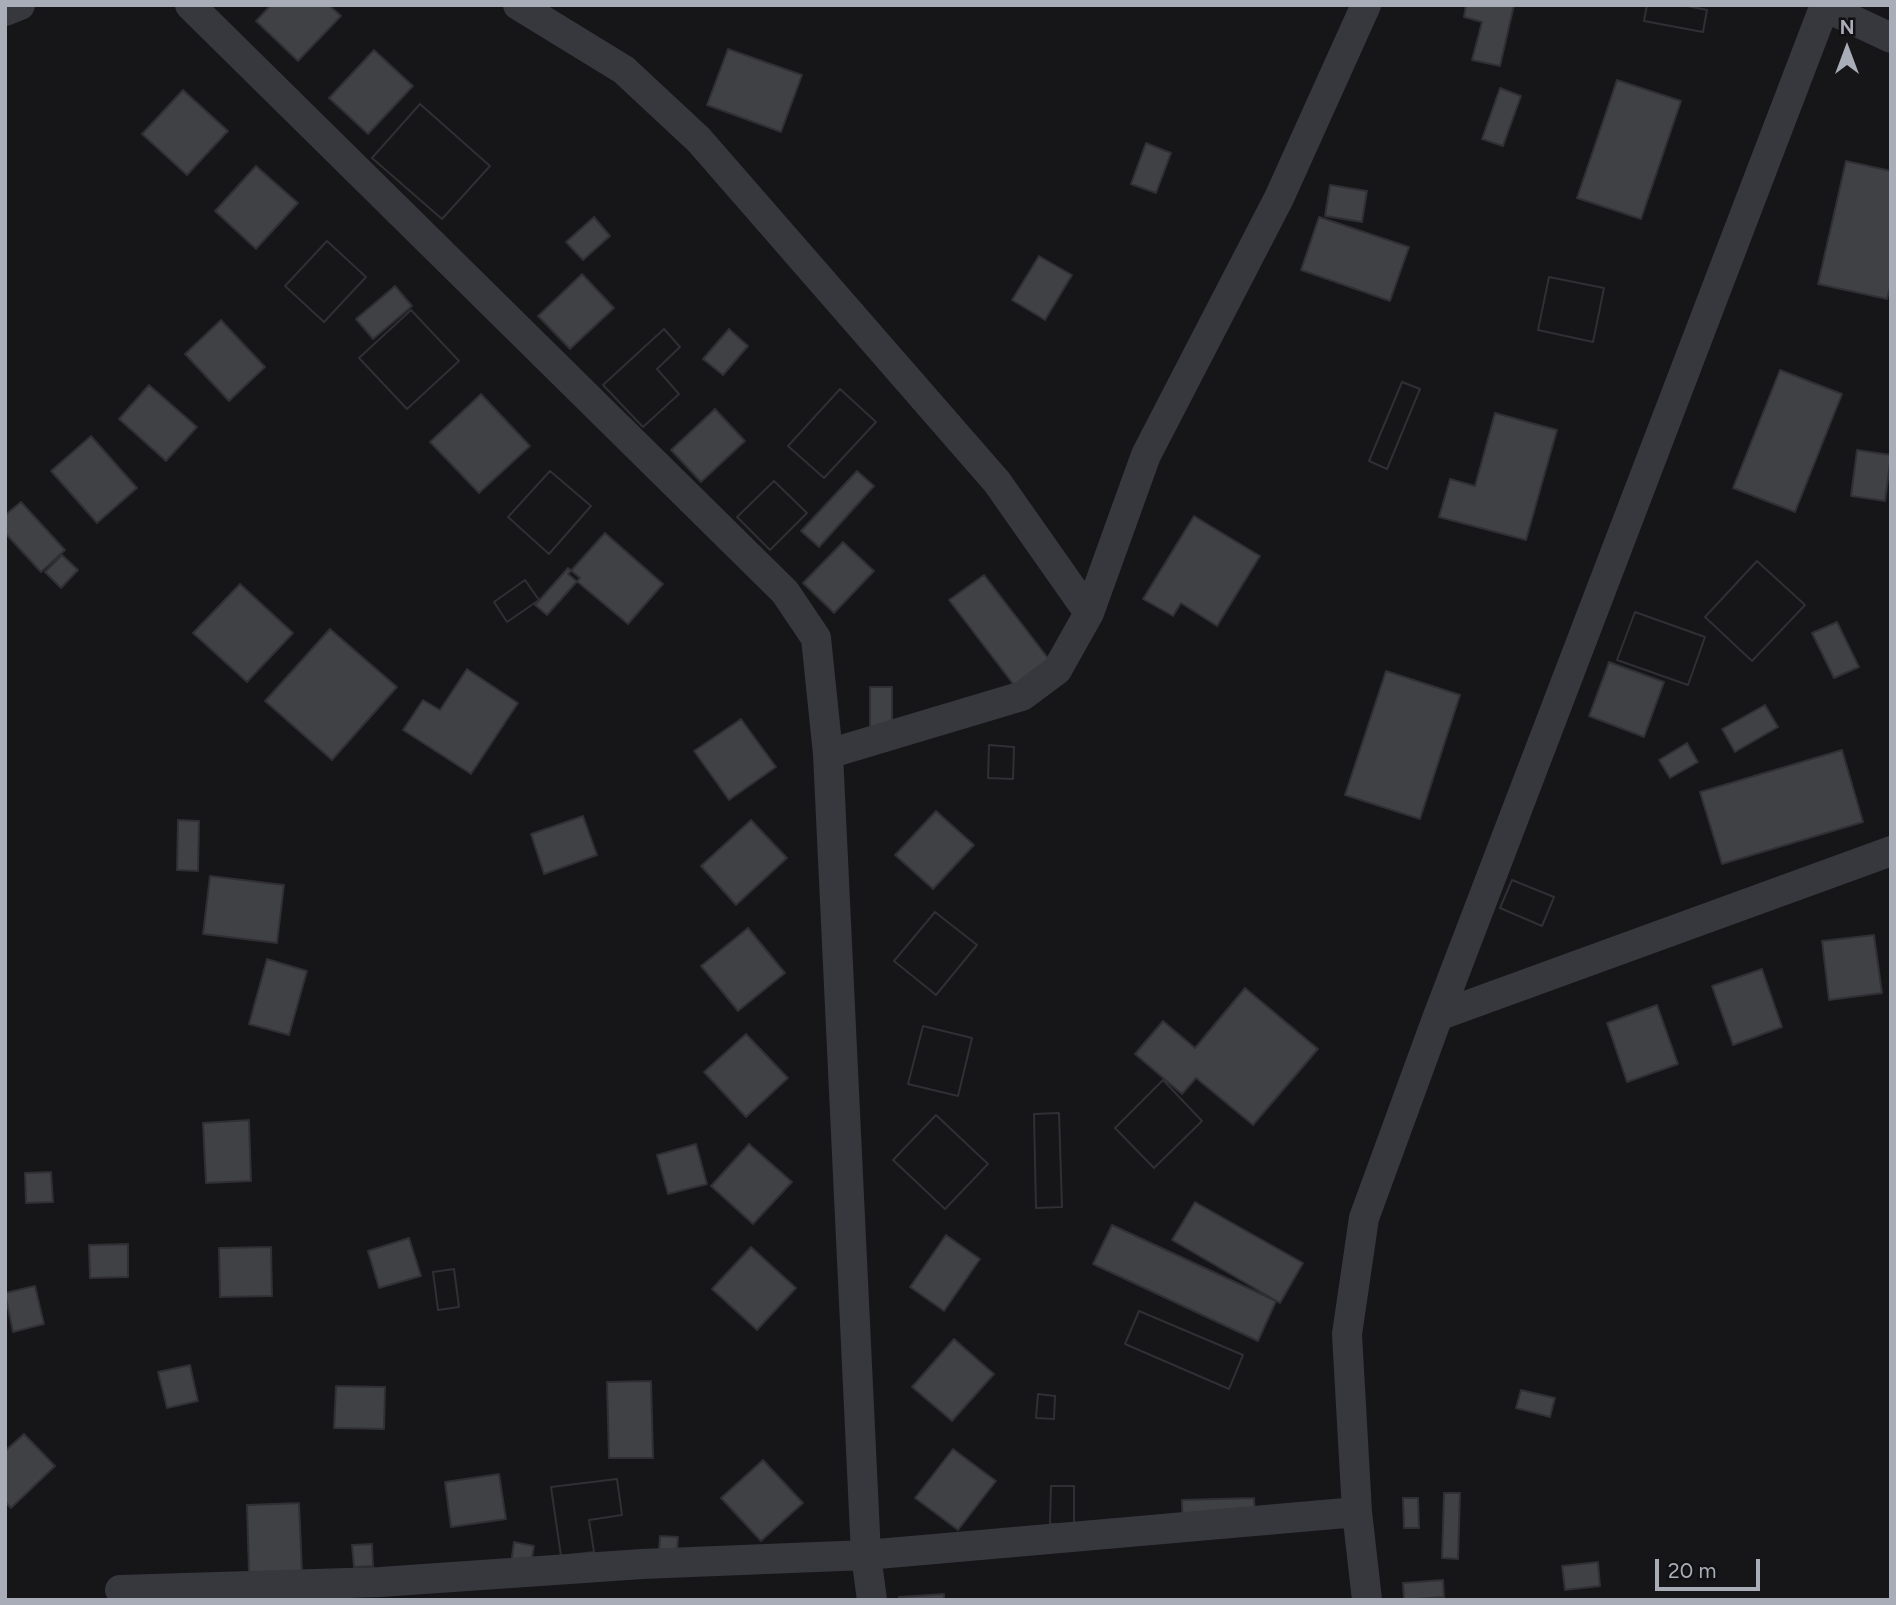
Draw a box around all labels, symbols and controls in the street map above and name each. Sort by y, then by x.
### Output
north arrow [1812,14,1882,84]
text: N [1840,16,1854,39]
scale bar [1658,1546,1763,1590]
text: 20 m [1668,1558,1716,1583]

